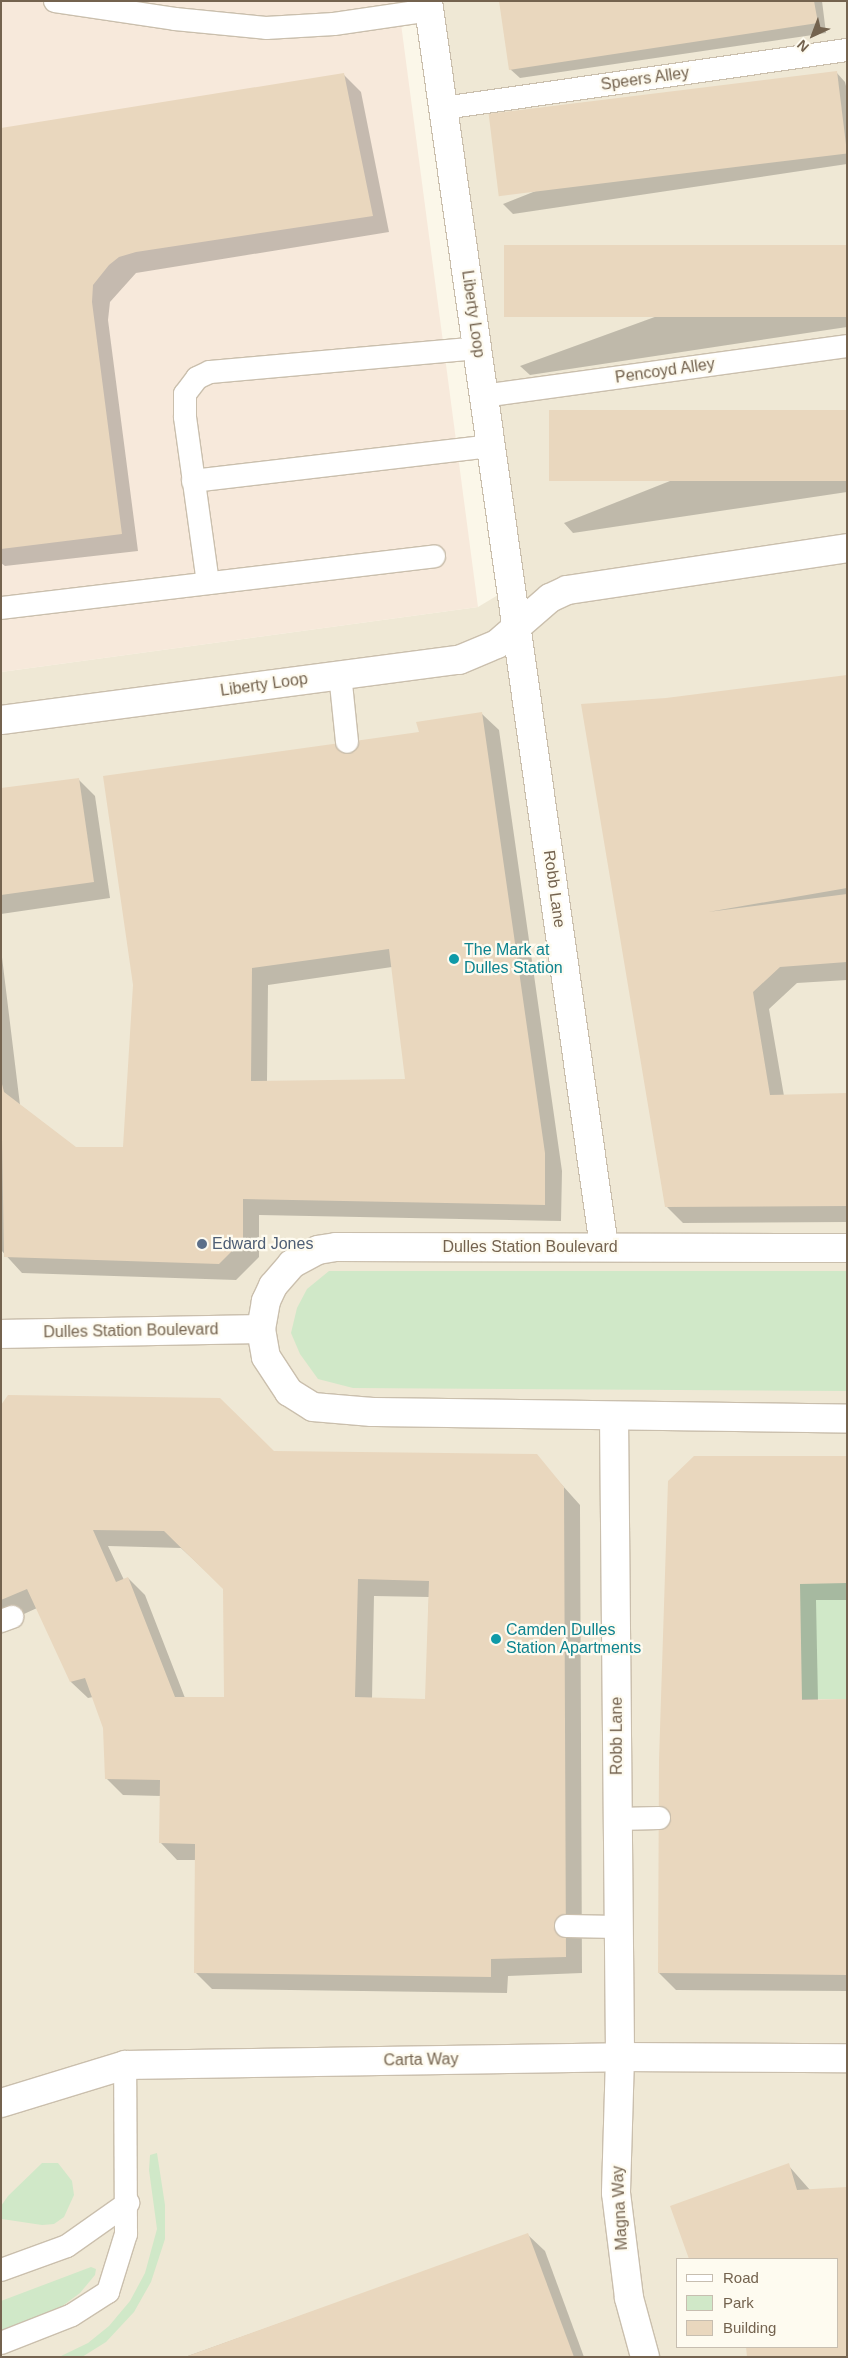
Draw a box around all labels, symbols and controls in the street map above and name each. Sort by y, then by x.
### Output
north arrow [788,10,838,60]
text: N [794,37,812,55]
street label: Speers Alley [599,63,691,95]
street label: Liberty Loop [457,269,489,359]
street label: Pencoyd Alley [613,354,717,388]
street label: Liberty Loop [219,669,309,701]
street label: Robb Lane [539,849,569,929]
place label: The Mark at Dulles Station [464,940,563,978]
marker: The Mark at Dulles Station [448,953,460,965]
place label: Edward Jones [212,1234,313,1254]
street label: Dulles Station Boulevard [442,1237,618,1257]
marker: Edward Jones [196,1238,208,1250]
street label: Dulles Station Boulevard [43,1320,219,1342]
place label: Camden Dulles Station Apartments [506,1620,642,1658]
marker: Camden Dulles Station Apartments [490,1633,502,1645]
street label: Robb Lane [607,1697,627,1775]
street label: Carta Way [383,2050,459,2070]
street label: Magna Way [608,2165,632,2251]
legend [676,2258,838,2348]
text: Road [723,2269,759,2286]
text: Park [723,2294,754,2311]
text: Building [723,2319,776,2336]

